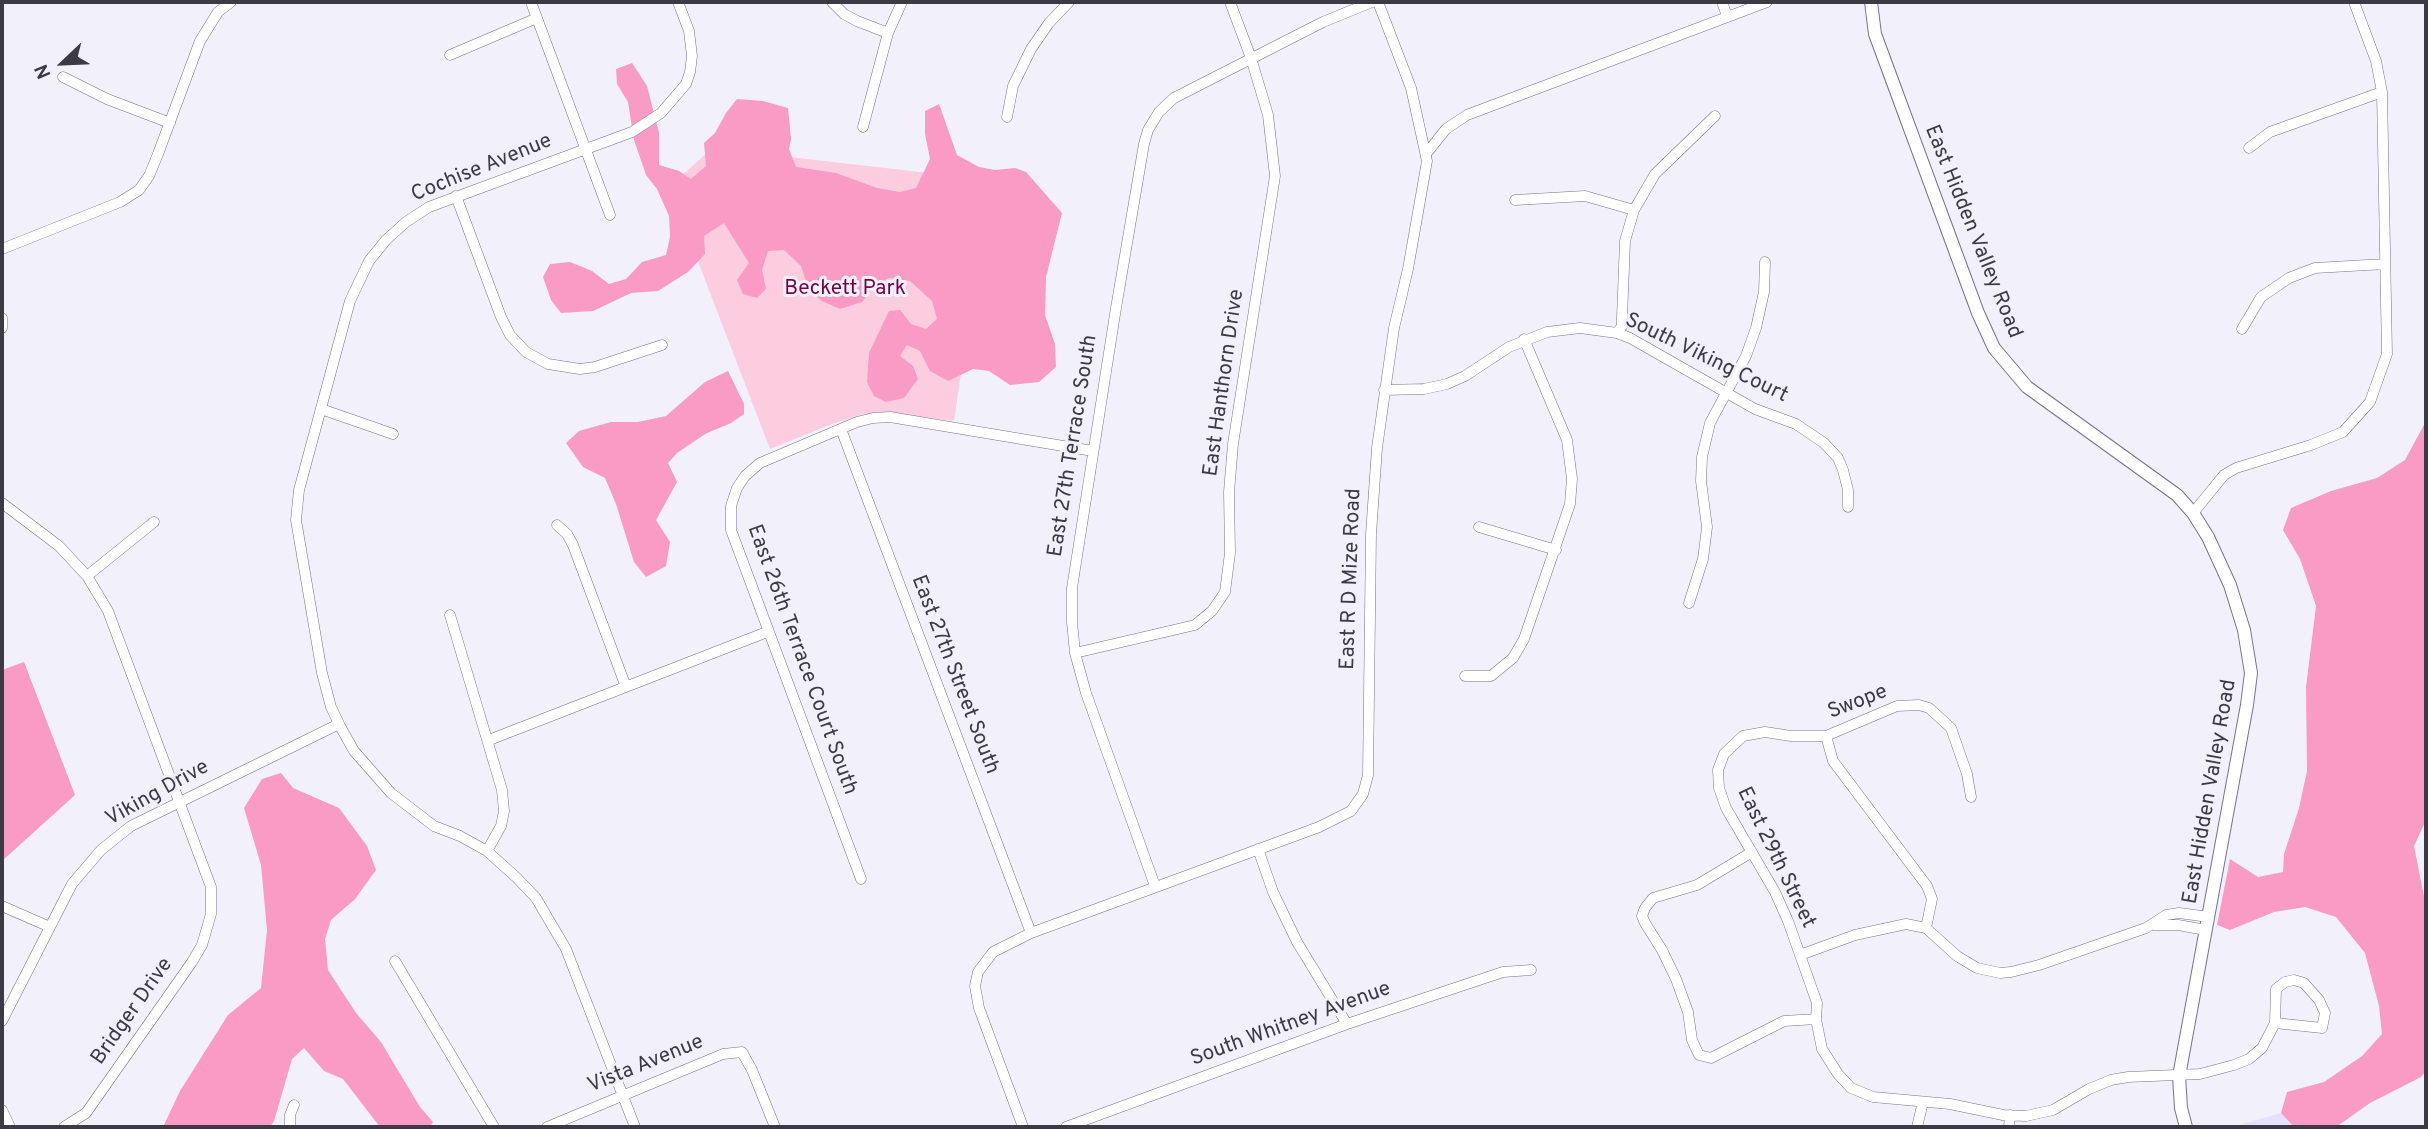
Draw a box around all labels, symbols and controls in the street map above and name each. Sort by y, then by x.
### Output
north arrow [28,28,98,98]
text: N [30,60,57,82]
street label: East Hidden Valley Road [1918,122,2026,342]
street label: Cochise Avenue [408,129,556,209]
park label: Beckett Park [784,277,906,303]
street label: East Hanthorn Drive [1199,288,1251,478]
street label: South Viking Court [1620,309,1792,409]
street label: East 27th Terrace South [1044,333,1104,559]
street label: East R D Mize Road [1336,488,1368,670]
street label: East 26th Terrace Court South [740,522,862,798]
street label: East 27th Street South [904,572,1004,778]
street label: East Hidden Valley Road [2179,678,2243,906]
street label: Swope [1825,680,1891,726]
street label: Viking Drive [102,755,214,833]
street label: East 29th Street [1730,783,1820,933]
street label: Bridger Drive [87,954,179,1070]
street label: South Whitney Avenue [1187,977,1395,1073]
street label: Vista Avenue [584,1030,708,1100]

